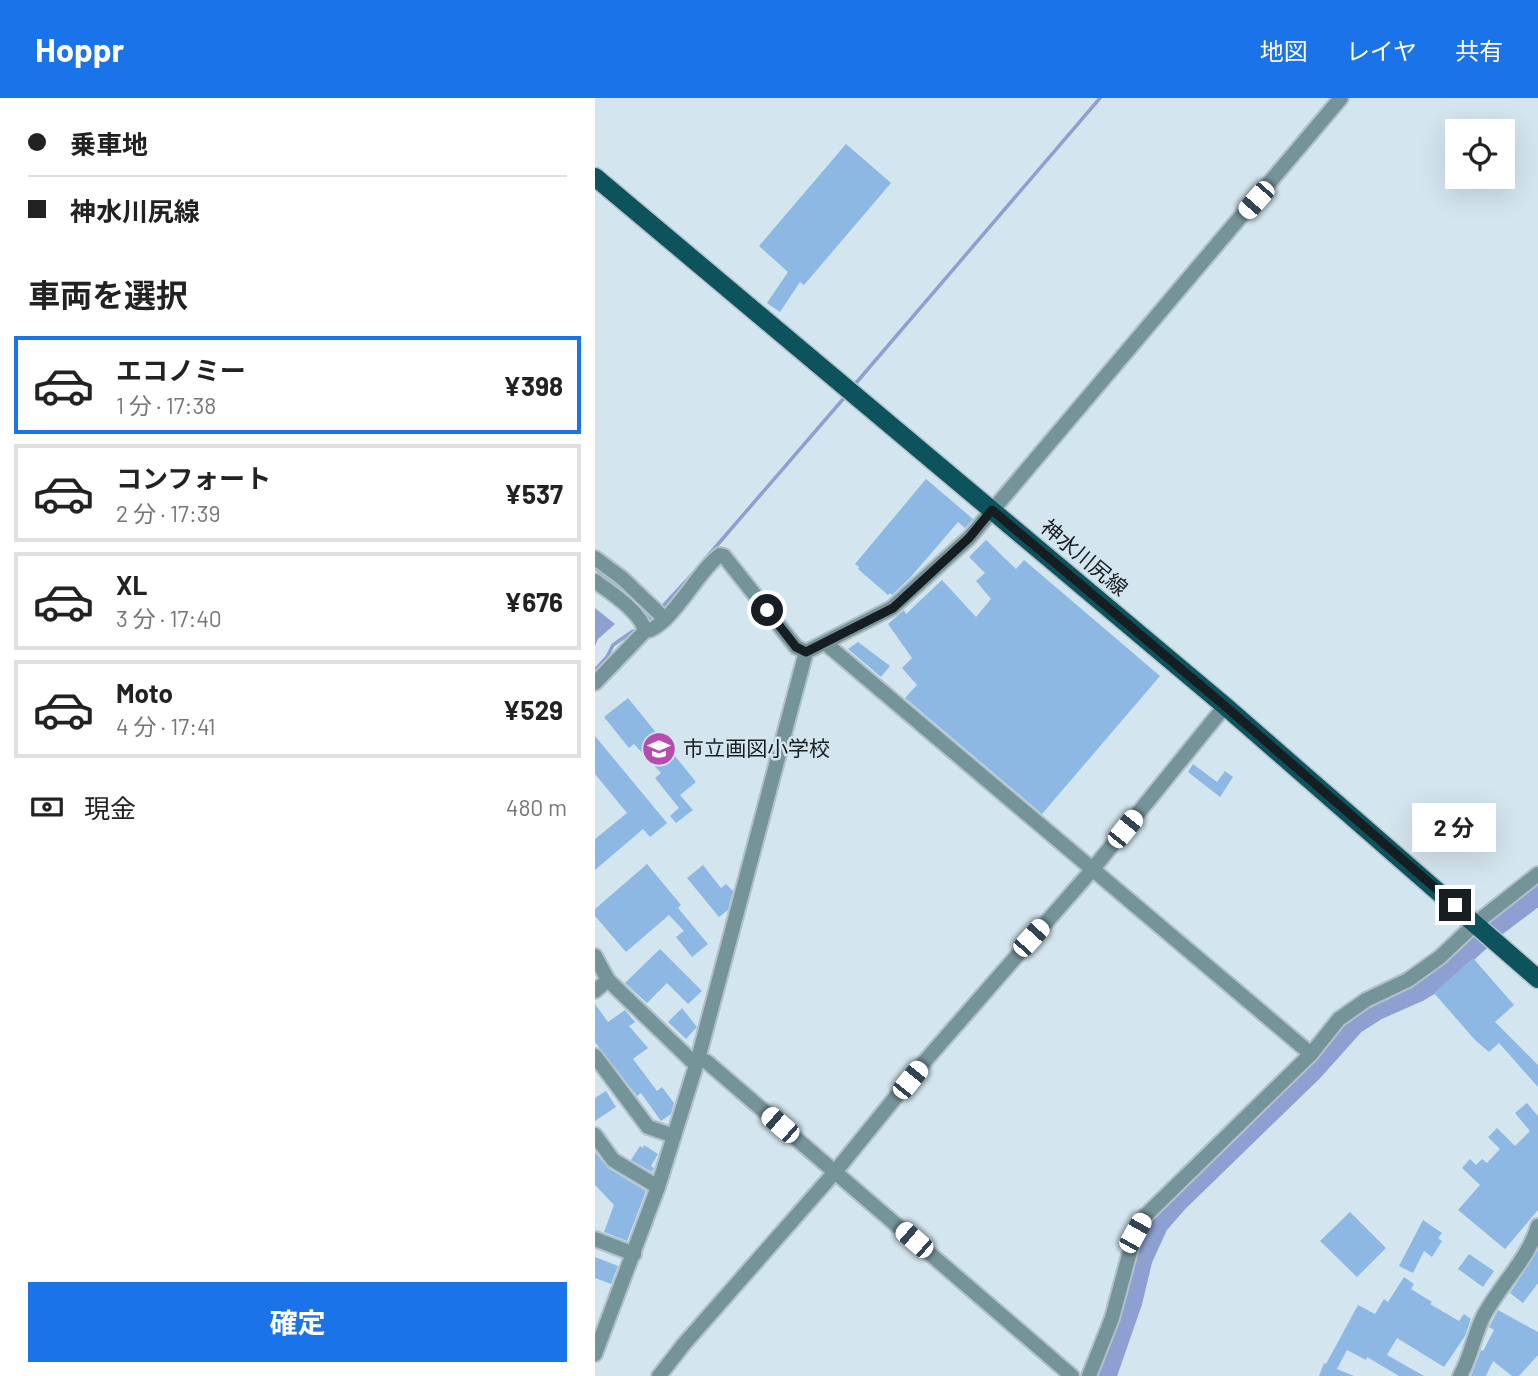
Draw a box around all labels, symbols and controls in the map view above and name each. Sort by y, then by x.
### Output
text: Hoppr [35,29,124,69]
text: 地図 [1260,36,1308,65]
text: レイヤ [1346,36,1417,65]
text: 共有 [1455,36,1503,65]
map controls [1445,119,1515,189]
button: locate [1445,119,1515,189]
text: 乗車地 [70,128,148,159]
car [1235,177,1278,223]
text: 神水川尻線 [70,195,200,226]
text: 車両を選択 [28,275,188,313]
icon: car [32,354,95,417]
text: エコノミー [116,354,246,385]
text: ¥398 [503,370,563,401]
text: 1 分 · 17:38 [116,391,216,419]
icon: car [32,462,95,525]
text: コンフォート [116,462,271,493]
text: ¥537 [504,478,563,509]
text: 2 分 · 17:39 [116,499,221,527]
street label: 神水川尻線 [1037,514,1133,600]
text: XL [116,569,147,600]
icon: car [32,570,95,633]
text: ¥676 [504,586,563,617]
route start [751,594,783,626]
text: 3 分 · 17:40 [116,604,222,632]
text: Moto [116,677,173,708]
icon: car [32,678,95,741]
text: ¥529 [503,694,563,725]
text: 4 分 · 17:41 [116,712,216,740]
school or university icon: 市立画図小学校 [640,730,678,768]
place label: 市立画図小学校 [683,735,830,760]
icon: cash [28,788,66,826]
text: 現金 [84,792,136,823]
text: 480 m [506,793,567,821]
callout: 2 分 [1413,804,1497,852]
car [1104,806,1147,852]
text: 2 分 [1434,813,1474,841]
route end [1439,889,1471,921]
car [1010,915,1053,961]
car [889,1057,932,1103]
car [758,1103,803,1147]
car [1116,1210,1155,1256]
car [892,1218,937,1262]
button: 確定 [28,1282,567,1362]

